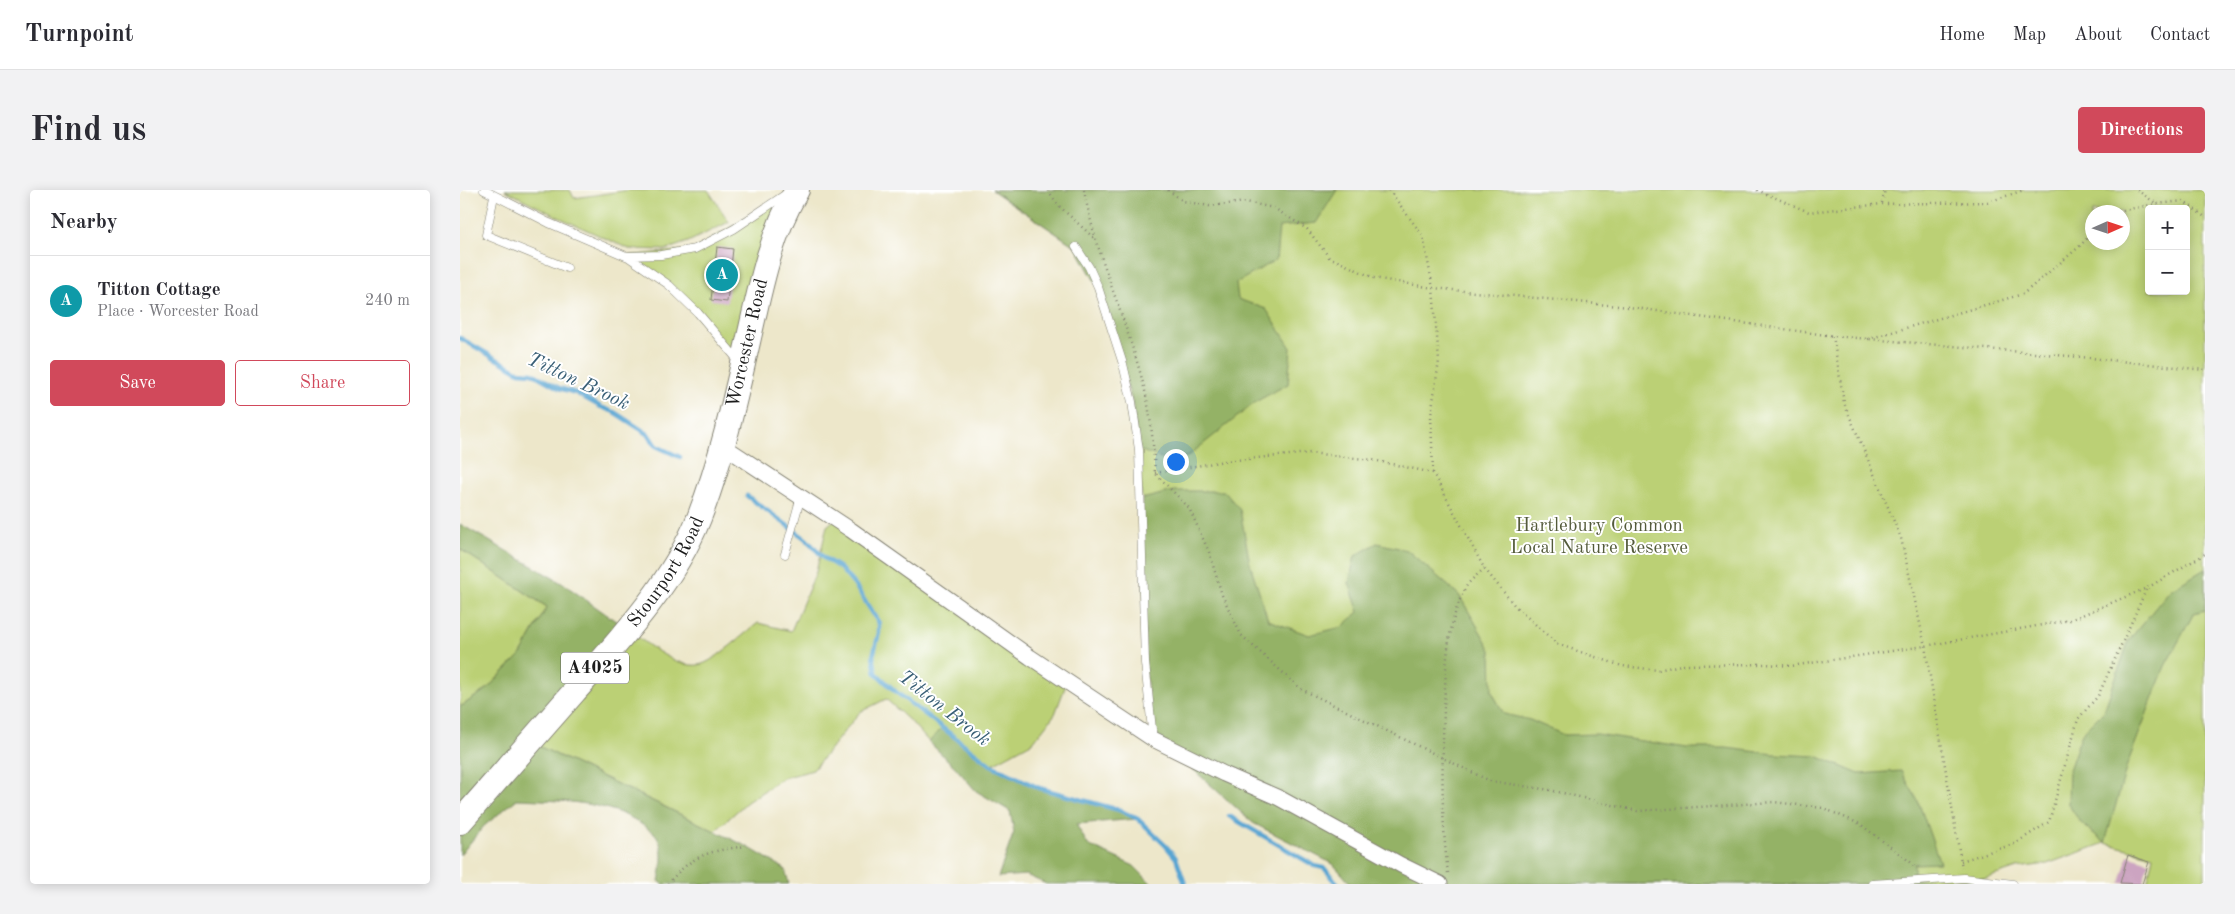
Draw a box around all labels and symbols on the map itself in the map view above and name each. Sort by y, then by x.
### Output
north arrow [2085,205,2130,250]
pin: A [706,256,738,294]
street label: Worcester Road [724,276,772,410]
water label: Titton Brook [524,350,632,414]
your location [1163,449,1189,475]
street label: Stourport Road [625,514,708,631]
park label: Hartlebury Common Local Nature Reserve [1510,517,1688,558]
road number: A4025 [561,652,629,683]
water label: Titton Brook [894,667,994,751]

